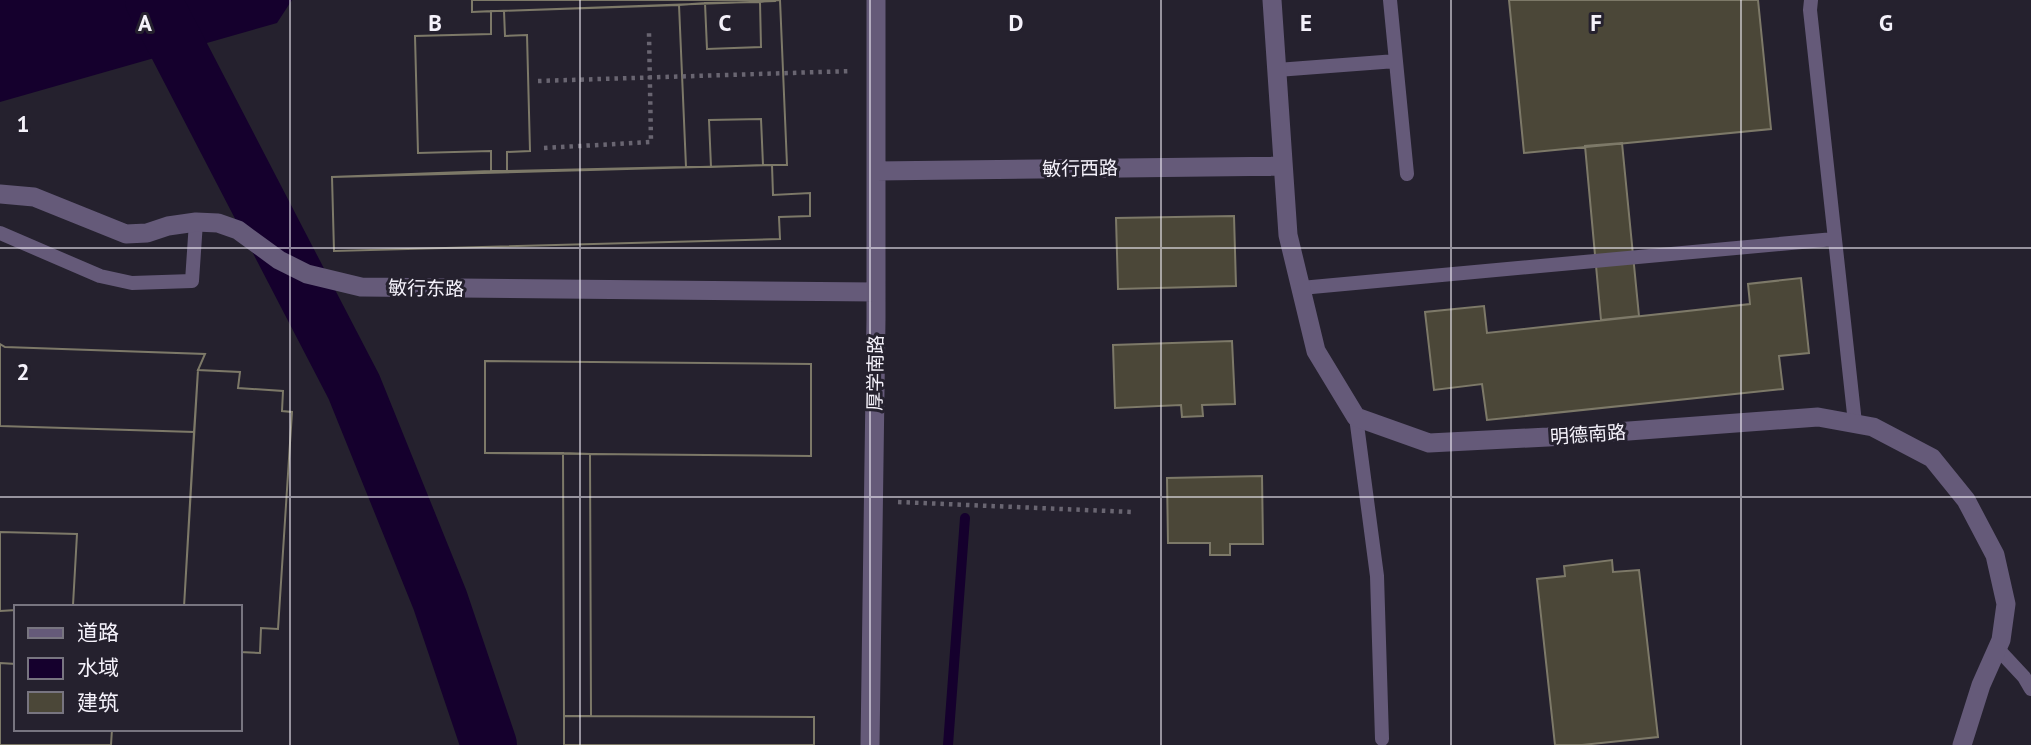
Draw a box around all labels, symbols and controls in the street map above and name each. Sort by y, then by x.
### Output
text: A [138,8,152,37]
text: B [428,8,442,37]
text: C [719,8,732,37]
text: D [1009,8,1023,37]
text: E [1300,8,1312,37]
text: F [1590,8,1602,37]
text: G [1879,8,1893,37]
text: 1 [16,109,30,138]
street label: 敏行西路 [1042,155,1118,181]
street label: 敏行东路 [388,275,464,301]
street label: 厚学南路 [862,335,888,411]
text: 2 [16,357,30,386]
street label: 明德南路 [1549,419,1627,449]
legend [14,605,242,731]
text: 道路 [77,619,119,646]
text: 水域 [77,654,119,681]
text: 建筑 [77,689,119,716]

